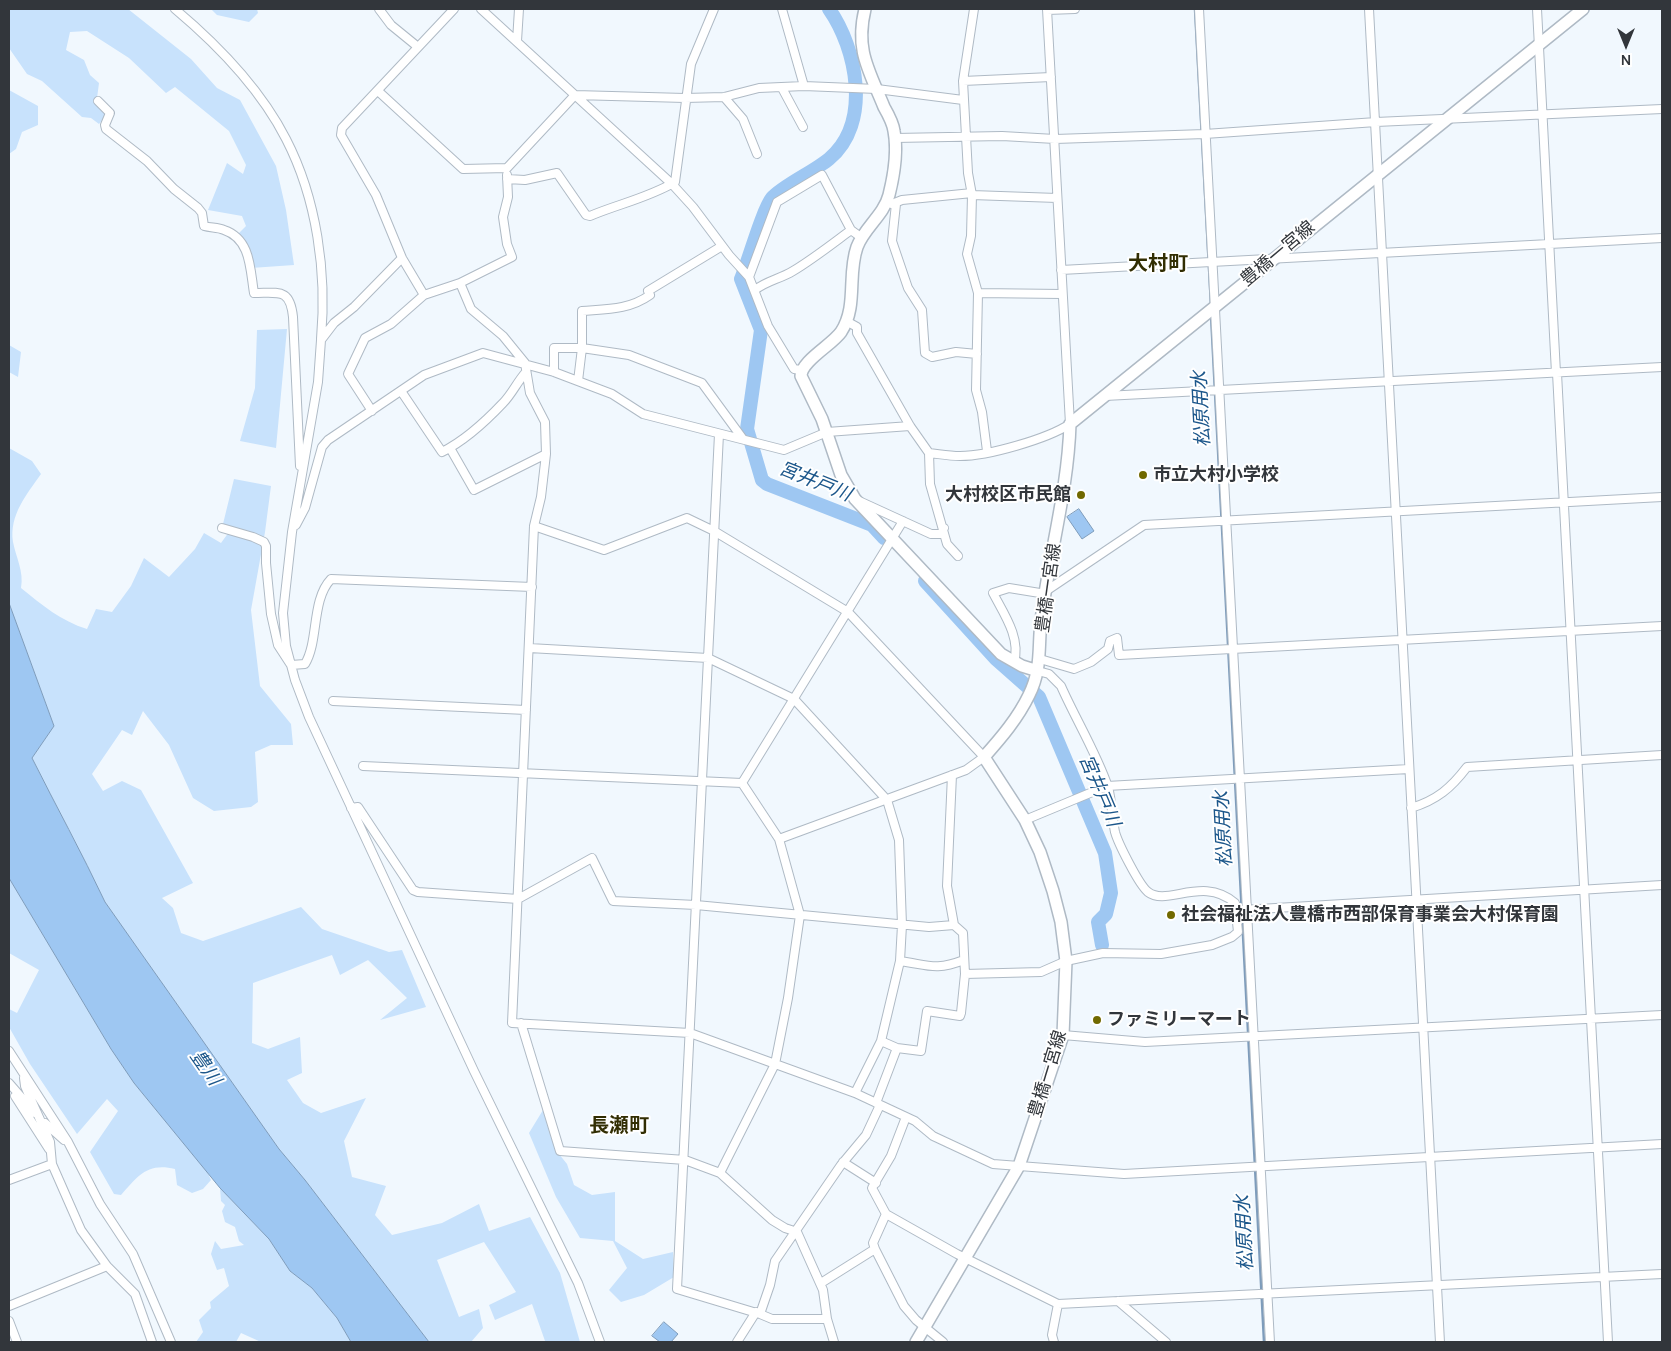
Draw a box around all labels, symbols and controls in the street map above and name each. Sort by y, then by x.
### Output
north arrow [1601,20,1651,70]
text: N [1621,51,1631,70]
street label: 豊橋一宮線 [1237,217,1319,291]
district label: 大村町 [1128,252,1188,276]
water label: 松原用水 [1189,370,1215,448]
water label: 宮井戸川 [775,457,855,507]
place label: 市立大村小学校 [1153,464,1279,486]
marker: 市立大村小学校 [1137,469,1149,481]
place label: 大村校区市民館 [945,484,1071,506]
marker: 大村校区市民館 [1075,489,1087,501]
street label: 豊橋一宮線 [1032,542,1066,634]
water label: 宮井戸川 [1074,752,1124,830]
water label: 松原用水 [1211,790,1237,868]
place label: 社会福祉法人豊橋市西部保育事業会大村保育園 [1181,904,1559,926]
marker: 社会福祉法人豊橋市西部保育事業会大村保育園 [1165,909,1177,921]
place label: ファミリーマート [1107,1009,1251,1031]
marker: ファミリーマート [1091,1014,1103,1026]
street label: 豊橋一宮線 [1025,1028,1071,1120]
water label: 豊川 [185,1046,225,1090]
district label: 長瀬町 [589,1114,649,1138]
water label: 松原用水 [1232,1194,1258,1272]

